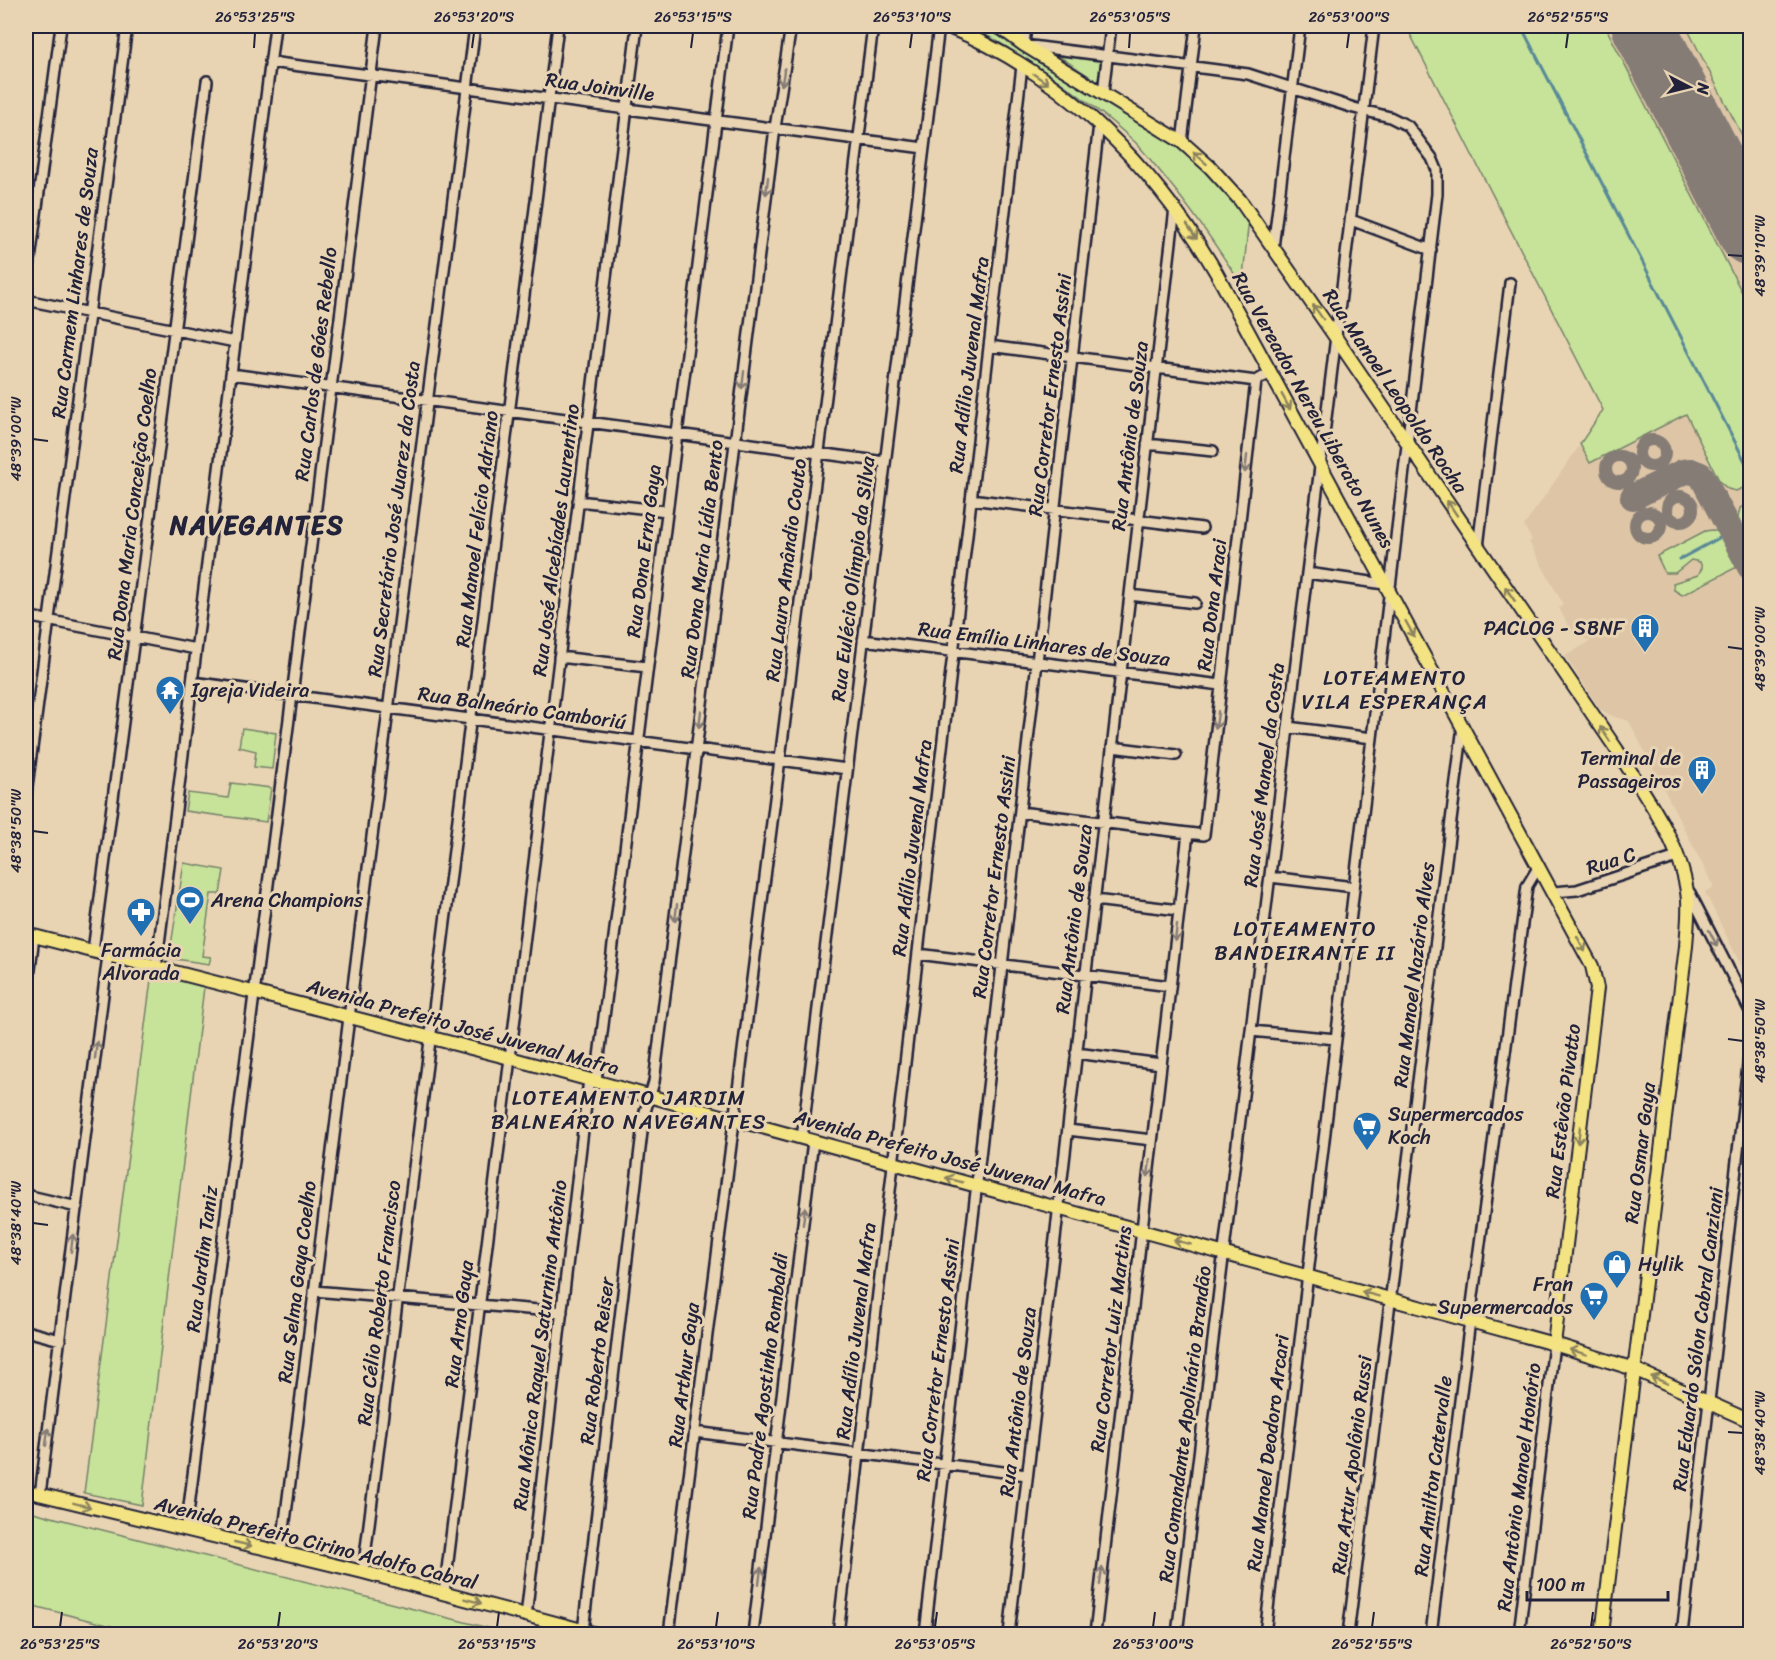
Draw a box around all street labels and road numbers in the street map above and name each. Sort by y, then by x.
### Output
street label: Rua Joinville [543,62,657,112]
street label: Rua Carmem Linhares de Souza [41,145,109,420]
street label: Rua Carlos de Góes Rebello [284,245,348,483]
street label: Rua Adílio Juvenal Mafra [938,255,1000,475]
street label: Rua Vereador Nereu Liberato Nunes [1222,265,1404,556]
street label: Rua Corretor Ernesto Assini [1018,271,1082,518]
street label: Rua Manoel Leopoldo Rocha [1313,281,1477,502]
street label: Rua Antônio de Souza [1101,339,1159,533]
street label: Rua Secretário José Juarez da Costa [357,359,431,679]
street label: Rua Dona Maria Conceição Coelho [97,366,167,662]
street label: Rua José Alcebíades Laurentino [522,402,590,678]
street label: Rua Manoel Felício Adriano [445,409,509,649]
street label: Rua Dona Maria Lídia Bento [670,438,734,680]
street label: Rua Eulécio Olímpio da Silva [821,454,886,704]
street label: Rua Lauro Amândio Couto [755,456,817,684]
street label: Rua Dona Erna Gaya [616,462,672,640]
street label: Rua Dona Araci [1187,536,1238,673]
street label: Rua Emília Linhares de Souza [916,611,1173,677]
street label: Rua José Manoel da Costa [1233,661,1295,889]
street label: Rua Balneário Camboriú [416,676,629,740]
street label: Rua Adílio Juvenal Mafra [881,738,943,958]
street label: Rua Corretor Ernesto Assini [962,753,1026,1000]
street label: Rua Antônio de Souza [1045,822,1103,1016]
street label: Rua C [1582,836,1641,885]
street label: Rua Manoel Nazário Alves [1383,860,1445,1090]
street label: Avenida Prefeito José Juvenal Mafra [302,968,623,1086]
street label: Rua Estêvão Pivatto [1535,1022,1591,1200]
street label: Rua Osmar Gaya [1614,1079,1666,1226]
street label: Avenida Prefeito José Juvenal Mafra [789,1099,1110,1217]
street label: Rua Célio Roberto Francisco [347,1178,411,1428]
street label: Rua Mônica Raquel Saturnino Antônio [502,1178,578,1512]
street label: Rua Selma Gaya Coelho [267,1179,327,1385]
street label: Rua Jardim Taniz [176,1183,228,1334]
street label: Rua Eduardo Sólon Cabral Canziani [1662,1185,1734,1493]
street label: Rua Adílio Juvenal Mafra [825,1221,887,1441]
street label: Rua Corretor Luiz Martins [1080,1223,1142,1454]
street label: Rua Corretor Ernesto Assini [906,1236,970,1483]
street label: Rua Padre Agostinho Rombaldi [731,1250,799,1521]
street label: Rua Arno Gaya [434,1257,484,1390]
street label: Rua Comandante Apolinário Brandão [1148,1264,1222,1584]
street label: Rua Roberto Reiser [569,1274,625,1447]
street label: Rua Arthur Gaya [658,1300,710,1449]
street label: Rua Antônio de Souza [989,1305,1047,1499]
street label: Rua Manoel Deodoro Arcari [1236,1331,1300,1573]
street label: Rua Artur Apolônio Russi [1321,1352,1383,1576]
street label: Rua Antônio Manoel Honório [1486,1361,1552,1613]
street label: Rua Amilton Catervalle [1403,1374,1463,1578]
street label: Avenida Prefeito Cirino Adolfo Cabral [150,1486,482,1600]

